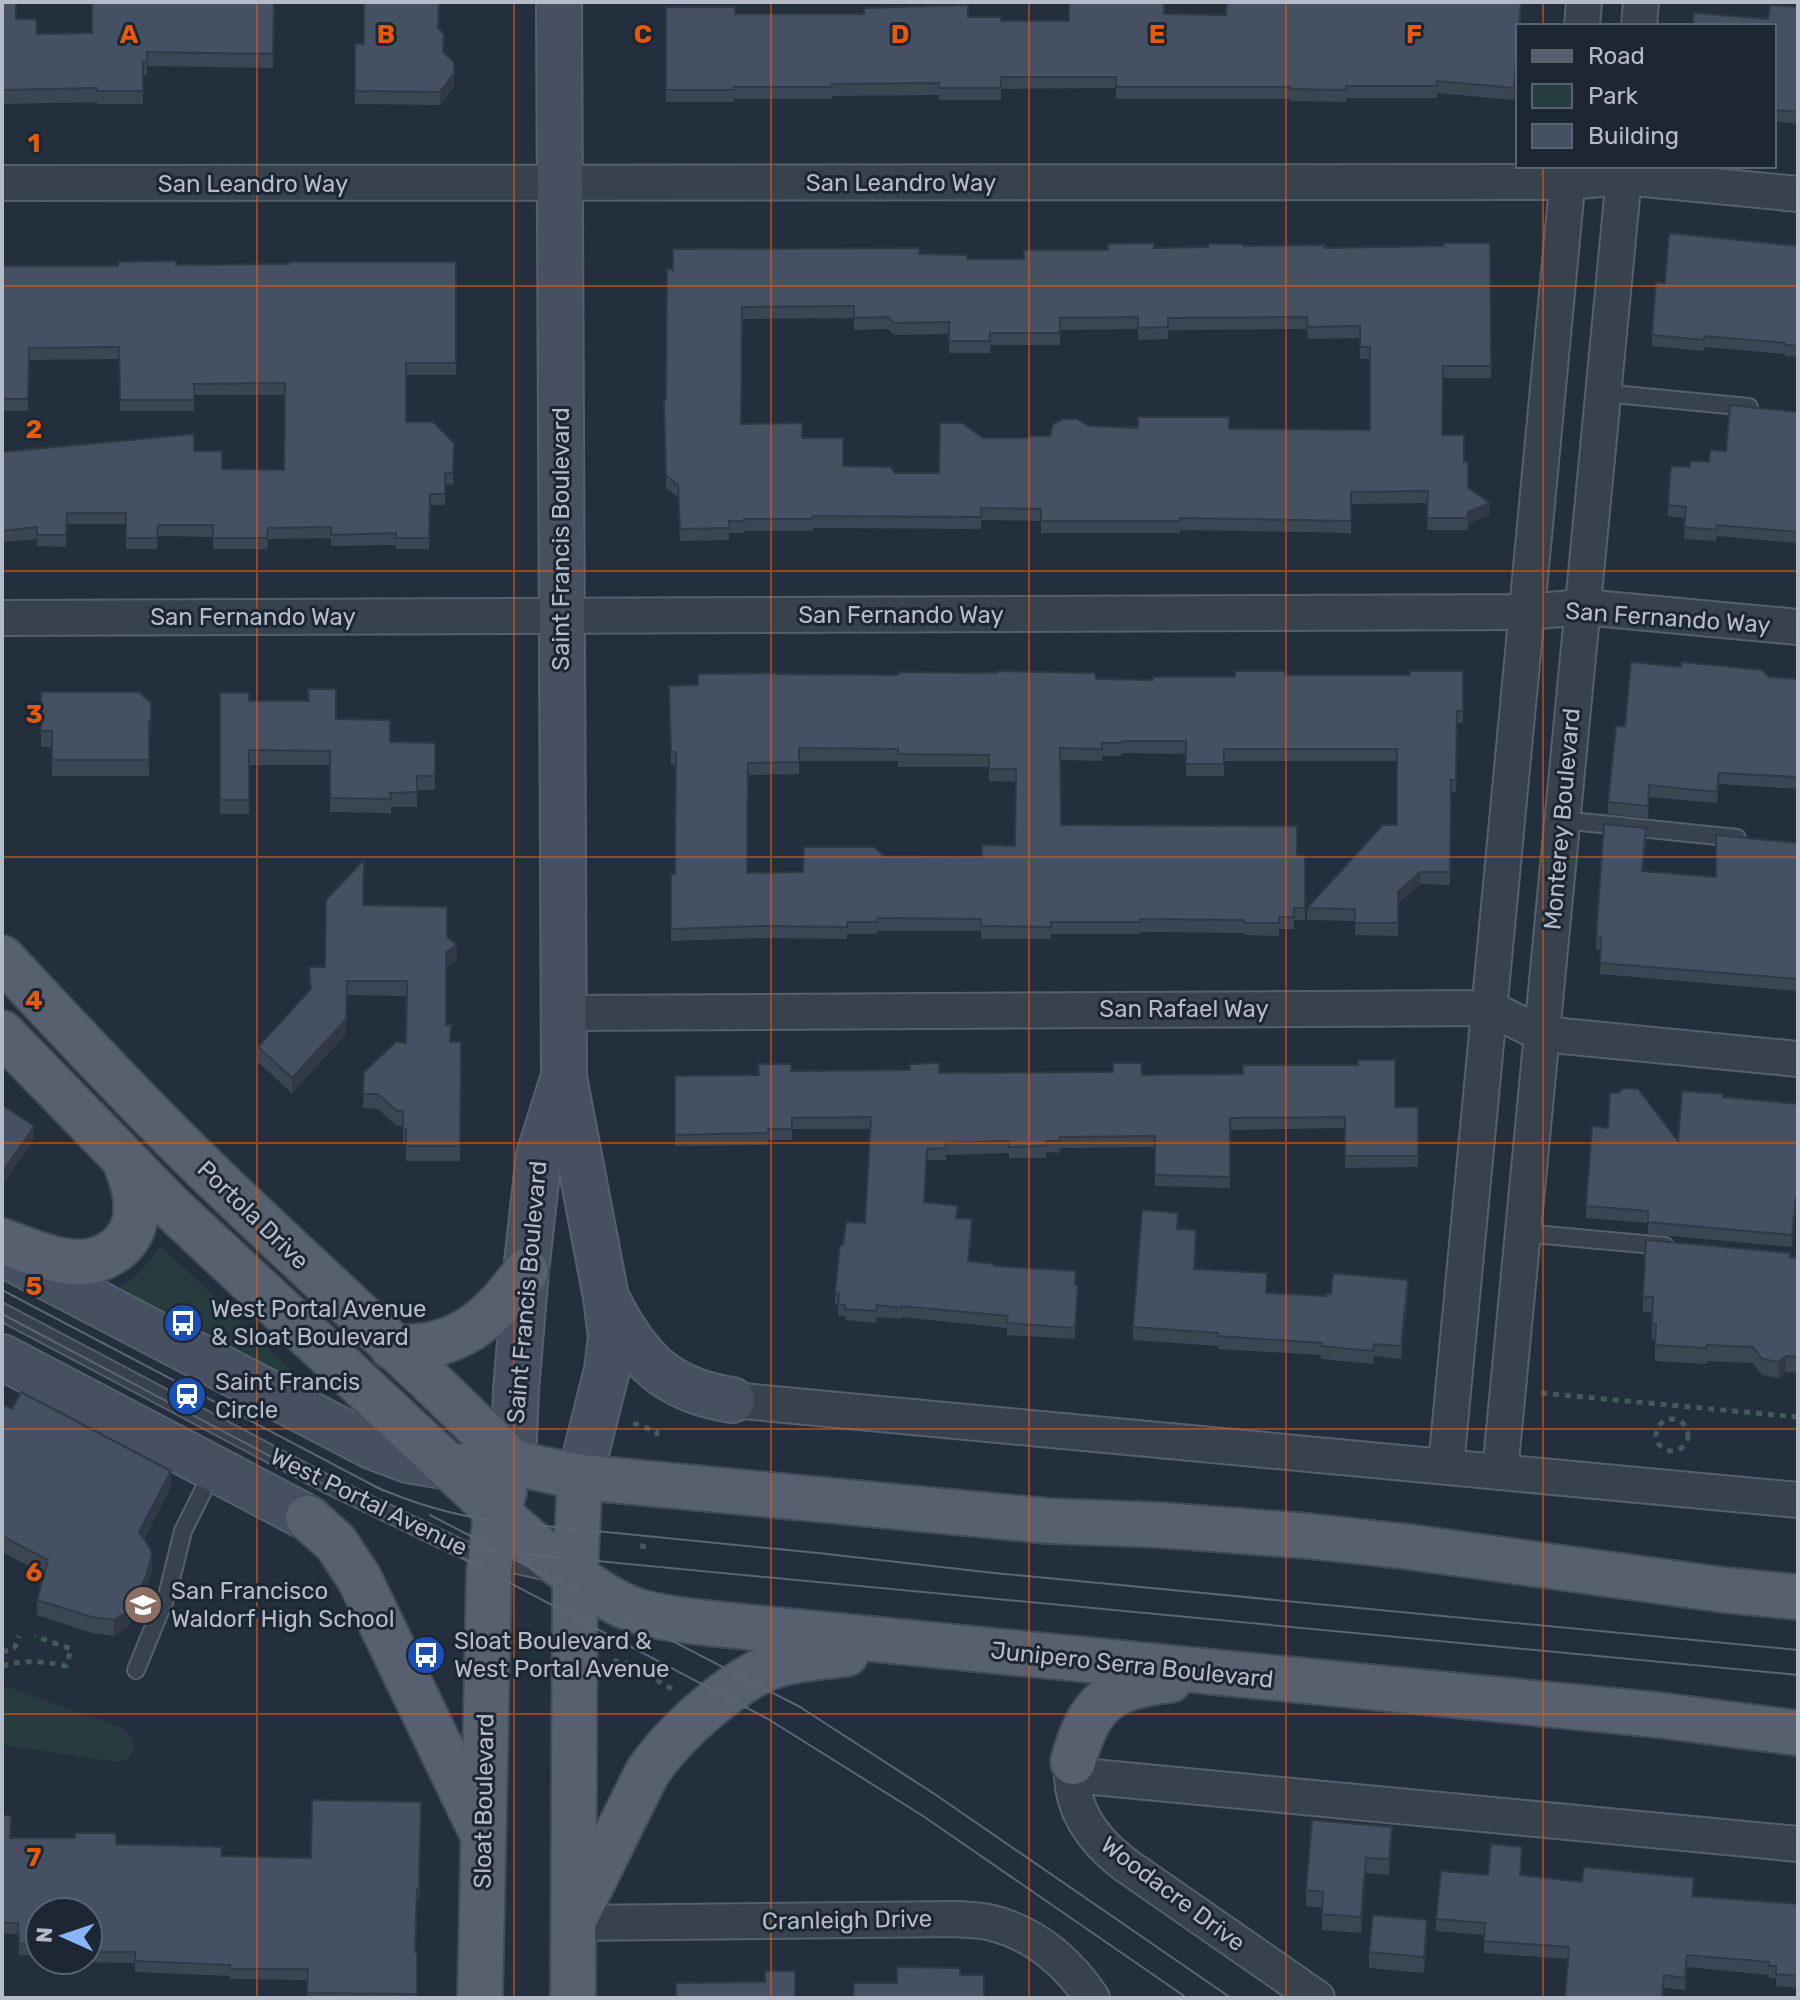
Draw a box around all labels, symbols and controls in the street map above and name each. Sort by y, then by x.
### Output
text: A [120,19,139,50]
text: B [377,19,395,50]
text: C [634,19,652,50]
text: D [891,19,909,50]
text: E [1149,19,1165,50]
text: F [1406,19,1422,50]
legend [1516,24,1776,168]
text: Road [1588,42,1645,70]
text: Park [1588,82,1639,110]
text: Building [1588,122,1679,150]
text: 1 [28,128,40,159]
street label: San Leandro Way [806,169,996,197]
street label: San Leandro Way [158,170,348,198]
street label: Saint Francis Boulevard [547,407,575,671]
text: 2 [26,414,42,445]
street label: San Fernando Way [1564,597,1772,639]
street label: San Fernando Way [798,601,1004,629]
street label: San Fernando Way [150,603,356,631]
text: 3 [25,699,43,730]
street label: Monterey Boulevard [1538,707,1586,931]
text: 4 [25,985,43,1016]
street label: San Rafael Way [1099,995,1269,1023]
street label: Portola Drive [191,1155,315,1275]
street label: Saint Francis Boulevard [502,1160,552,1424]
text: 5 [26,1271,42,1302]
place label: West Portal Avenue & Sloat Boulevard [211,1295,427,1351]
bus stop icon: West Portal Avenue & Sloat Boulevard [162,1302,204,1344]
place label: Saint Francis Circle [215,1368,360,1424]
station icon: Saint Francis Circle [166,1375,208,1417]
street label: West Portal Avenue [266,1442,472,1562]
text: 6 [26,1557,43,1588]
place label: San Francisco Waldorf High School [171,1577,394,1633]
school or university icon: San Francisco Waldorf High School [122,1584,164,1626]
place label: Sloat Boulevard & West Portal Avenue [454,1627,670,1683]
bus stop icon: Sloat Boulevard & West Portal Avenue [405,1634,447,1676]
street label: Junipero Serra Boulevard [989,1636,1275,1694]
street label: Sloat Boulevard [468,1713,500,1889]
street label: Woodacre Drive [1095,1831,1251,1957]
text: 7 [27,1842,42,1873]
north arrow [24,1896,104,1976]
street label: Cranleigh Drive [762,1905,932,1935]
text: N [31,1926,58,1944]

